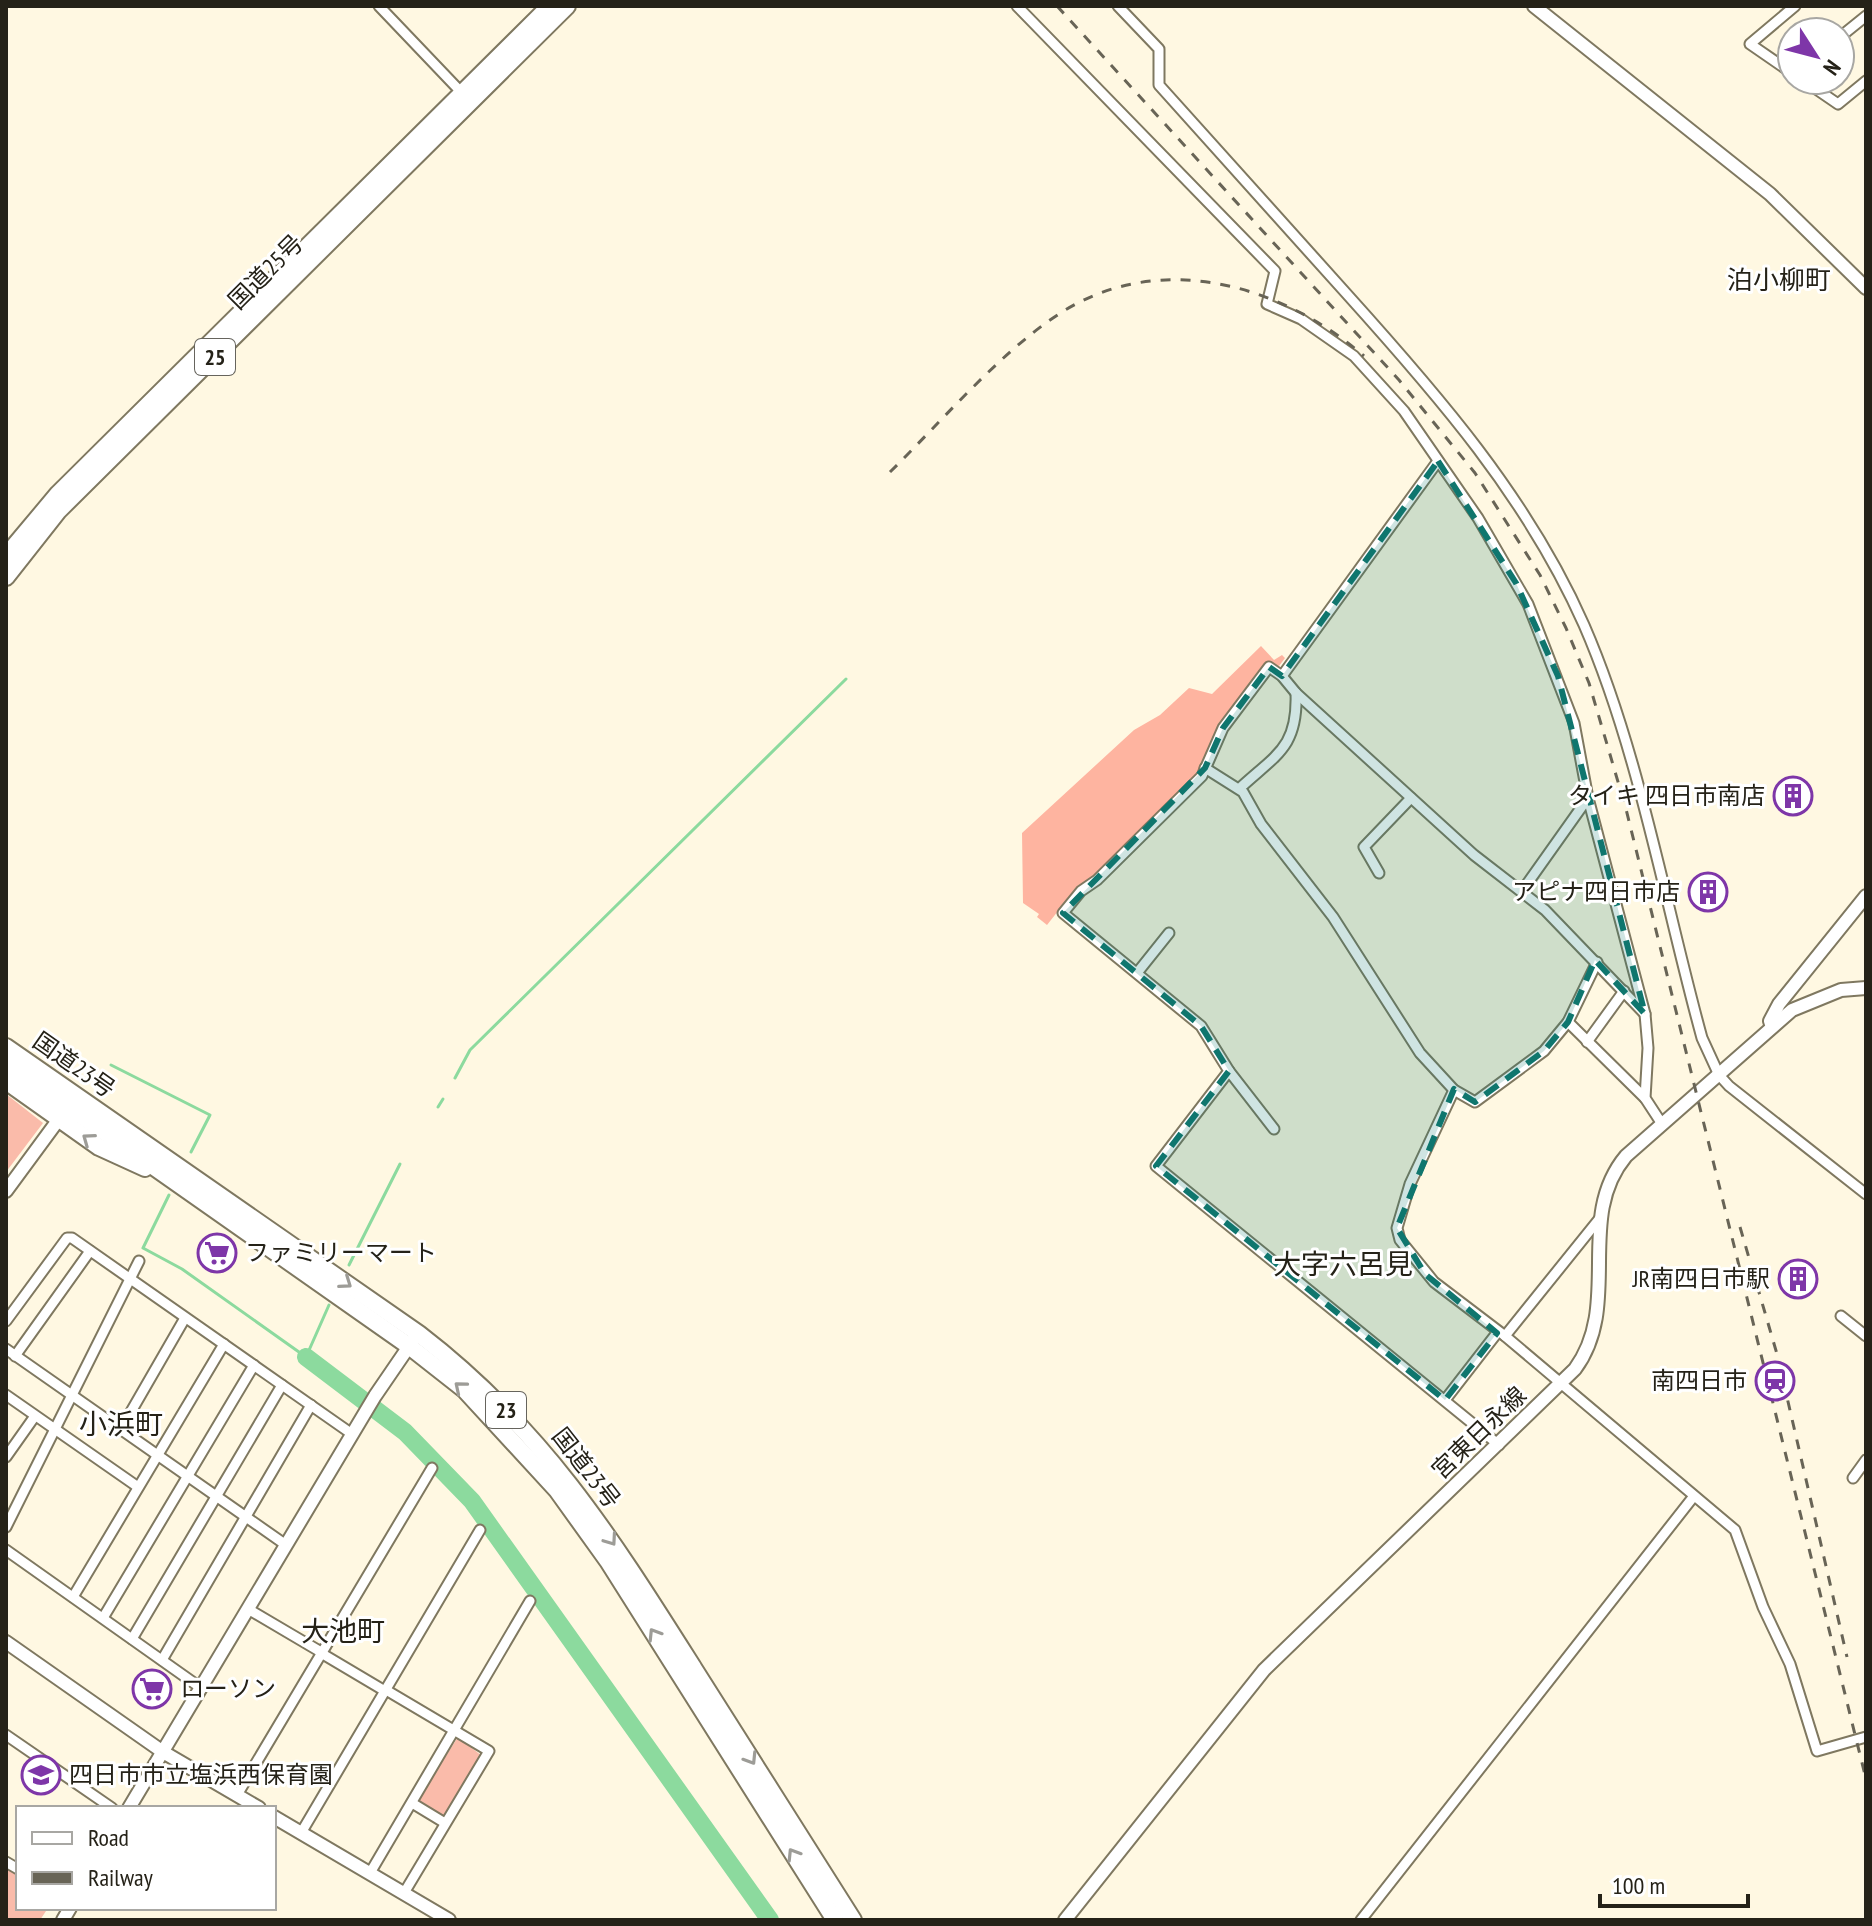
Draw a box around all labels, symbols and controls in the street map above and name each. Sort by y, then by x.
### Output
north arrow [1776,16,1856,96]
text: N [1817,55,1847,81]
street label: 国道25号 [222,228,310,316]
district label: 泊小柳町 [1727,263,1831,296]
road number: 25 [195,339,235,375]
building icon: タイキ 四日市南店 [1772,775,1814,817]
place label: タイキ 四日市南店 [1568,780,1765,811]
building icon: アピナ四日市店 [1687,871,1729,913]
place label: アピナ四日市店 [1512,876,1680,907]
street label: 国道23号 [27,1025,122,1104]
one-way arrow [82,1134,96,1149]
supermarket icon: ファミリーマート [196,1232,238,1274]
place label: ファミリーマート [245,1237,437,1268]
district label: 大字六呂見 [1273,1245,1413,1282]
building icon: JR南四日市駅 [1777,1258,1819,1300]
place label: JR南四日市駅 [1632,1263,1770,1294]
one-way arrow [338,1273,352,1288]
station icon: 南四日市 [1754,1360,1796,1402]
place label: 南四日市 [1651,1365,1747,1396]
street label: 宮東日永線 [1425,1380,1533,1485]
one-way arrow [454,1382,469,1397]
road number: 23 [486,1392,526,1428]
district label: 小浜町 [79,1405,163,1442]
street label: 国道23号 [545,1421,627,1514]
one-way arrow [601,1531,616,1545]
district label: 大池町 [301,1612,385,1649]
one-way arrow [649,1628,664,1643]
supermarket icon: ローソン [131,1668,173,1710]
place label: ローソン [180,1673,276,1704]
one-way arrow [742,1750,757,1765]
school or university icon: 四日市市立塩浜西保育園 [20,1754,62,1796]
place label: 四日市市立塩浜西保育園 [69,1759,333,1790]
legend [16,1806,276,1910]
text: Road [88,1822,129,1853]
one-way arrow [787,1848,803,1863]
scale bar [1600,1858,1748,1908]
text: Railway [88,1862,153,1893]
text: 100 m [1612,1870,1665,1901]

